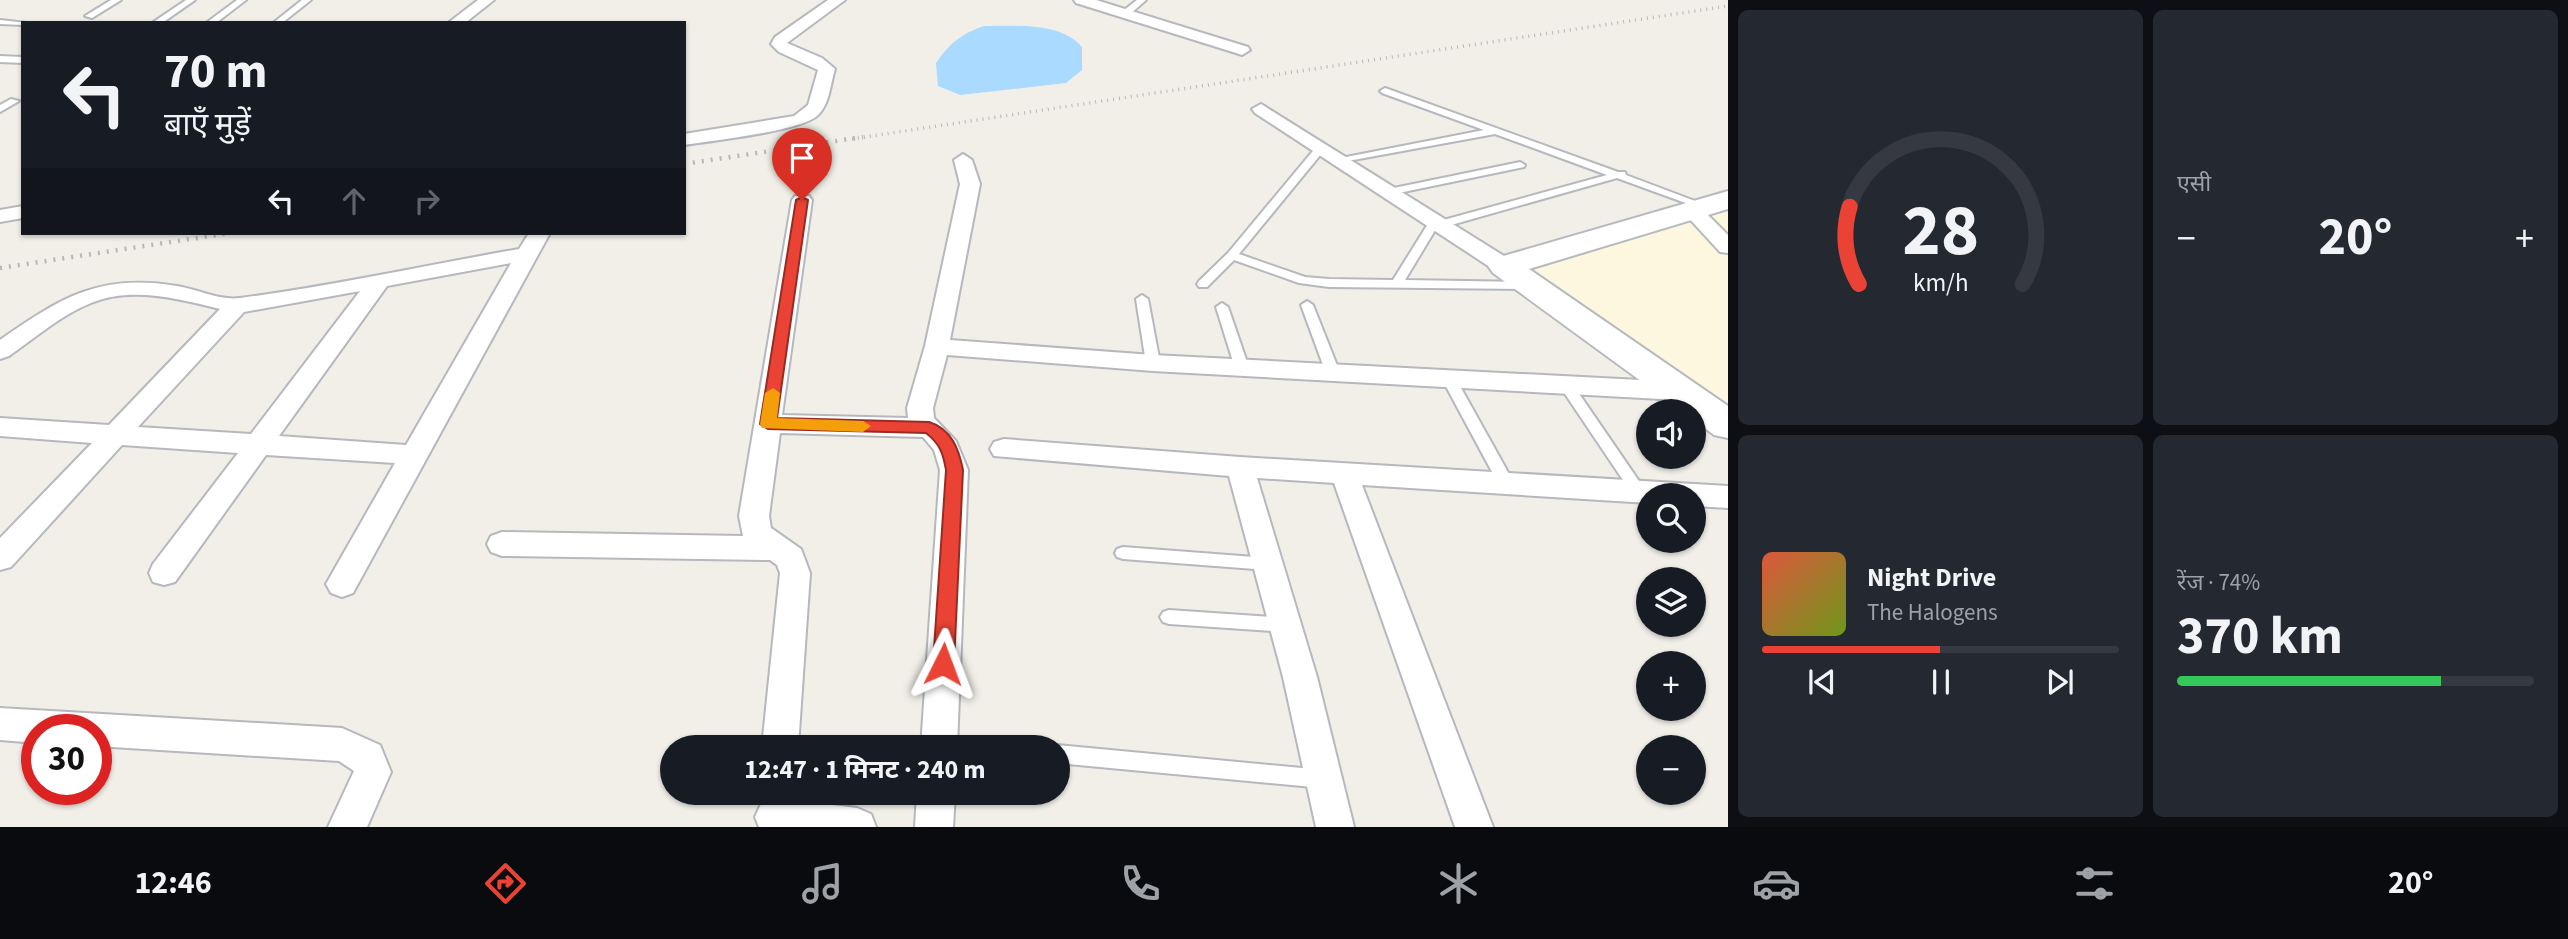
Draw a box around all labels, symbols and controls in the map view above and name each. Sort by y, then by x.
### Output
text: 70 m [164,37,268,107]
icon: left [49,49,140,140]
text: बाएँ मुड़ें [164,102,251,148]
pin [772,128,832,200]
icon: arrive [783,139,821,177]
text: एसी [2177,167,2211,200]
text: 28 [1902,179,1979,283]
icon: left [262,182,300,220]
icon: ahead [335,182,373,220]
icon: right [408,182,446,220]
text: 20° [2319,201,2392,275]
text: − [2177,212,2196,266]
text: + [2515,212,2534,266]
text: km/h [1913,264,1968,300]
map controls [1636,399,1706,805]
button: sound [1636,399,1706,469]
button: search [1636,483,1706,553]
text: Night Drive [1867,559,1996,596]
text: रेंज · 74% [2177,566,2260,599]
button: layers [1636,567,1706,637]
text: The Halogens [1867,596,1998,629]
text: 370 km [2177,600,2343,674]
position arrow [906,627,980,701]
button: + [1636,651,1706,721]
icon: previous [1803,663,1841,701]
icon: pause [1922,663,1960,701]
icon: next [2041,663,2079,701]
speed limit sign: 30 [21,714,112,805]
button: − [1636,735,1706,805]
text: 12:47 · 1 मिनट · 240 m [744,751,986,788]
icon: directions [481,859,530,908]
icon: music [798,859,847,908]
icon: phone [1116,859,1165,908]
icon: climate [1434,859,1483,908]
icon: car [1752,859,1801,908]
icon: filters [2070,859,2119,908]
text: 12:46 [134,860,212,906]
text: 20° [2388,860,2433,906]

